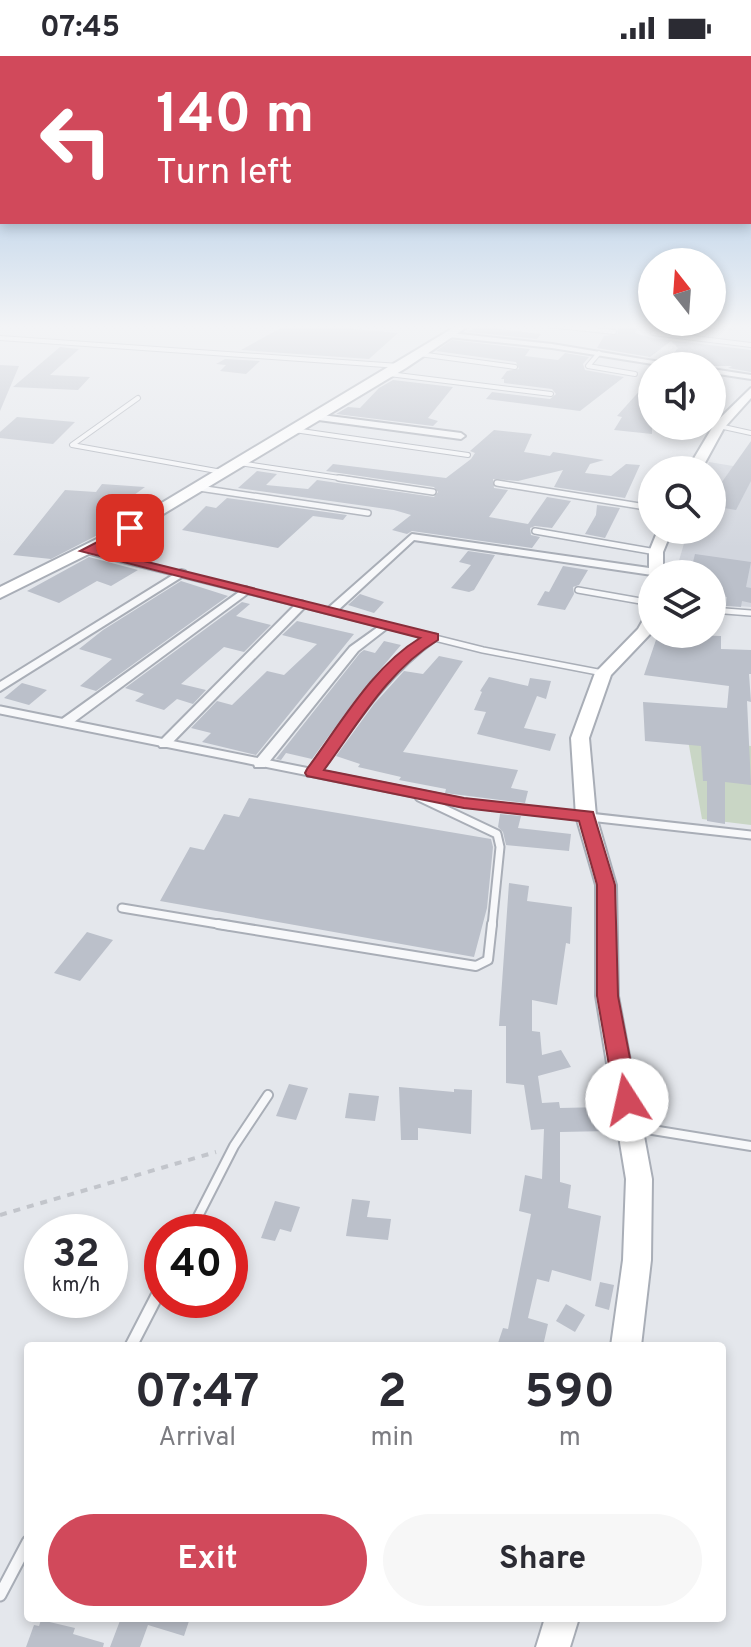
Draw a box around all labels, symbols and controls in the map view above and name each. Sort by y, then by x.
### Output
text: 07:45 [40,10,120,47]
text: 140 m [156,82,314,152]
icon: left [24,88,128,192]
text: Turn left [156,151,293,197]
north arrow [638,248,726,336]
map controls [638,248,726,648]
button: sound [638,352,726,440]
button: search [638,456,726,544]
pin [96,494,164,562]
icon: arrive [108,506,152,550]
button: layers [638,560,726,648]
position arrow [585,1058,669,1142]
speed limit sign: 40 [144,1214,248,1318]
text: 32 [52,1231,100,1281]
text: km/h [52,1273,100,1299]
text: 07:47 [135,1364,260,1424]
text: 2 [377,1364,407,1424]
text: 590 [525,1364,615,1424]
text: Arrival [158,1422,236,1455]
text: min [370,1422,414,1455]
text: m [559,1422,581,1455]
button: Exit [48,1514,367,1606]
button: Share [383,1514,702,1606]

